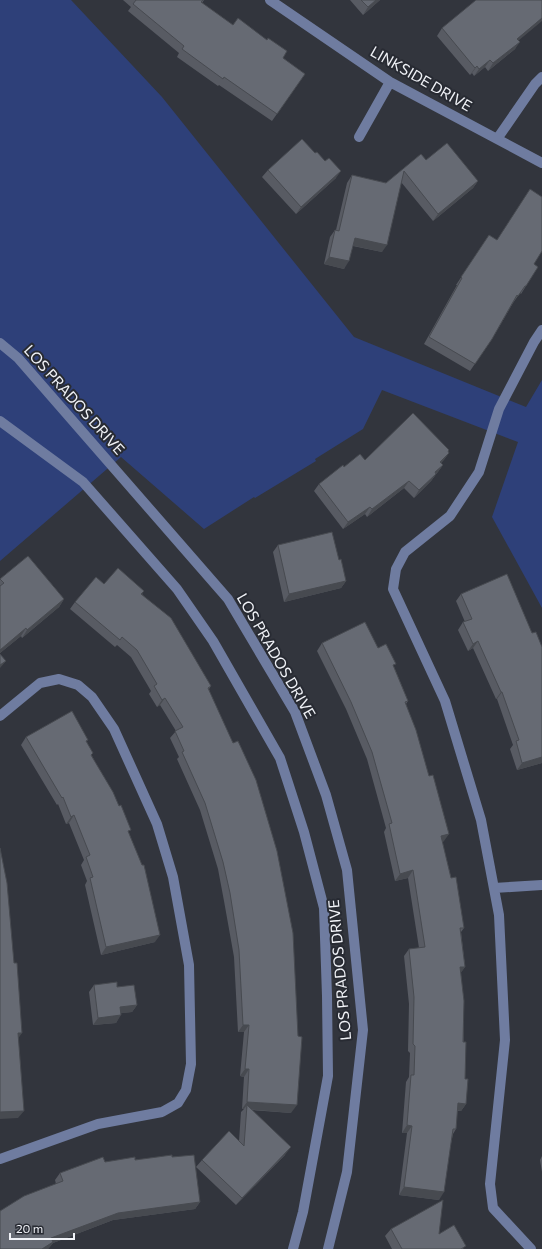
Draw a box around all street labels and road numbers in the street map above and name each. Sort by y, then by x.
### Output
street label: LINKSIDE DRIVE [367,42,476,115]
street label: LOS PRADOS DRIVE [21,341,129,458]
street label: LOS PRADOS DRIVE [234,590,320,721]
street label: LOS PRADOS DRIVE [324,899,354,1041]

